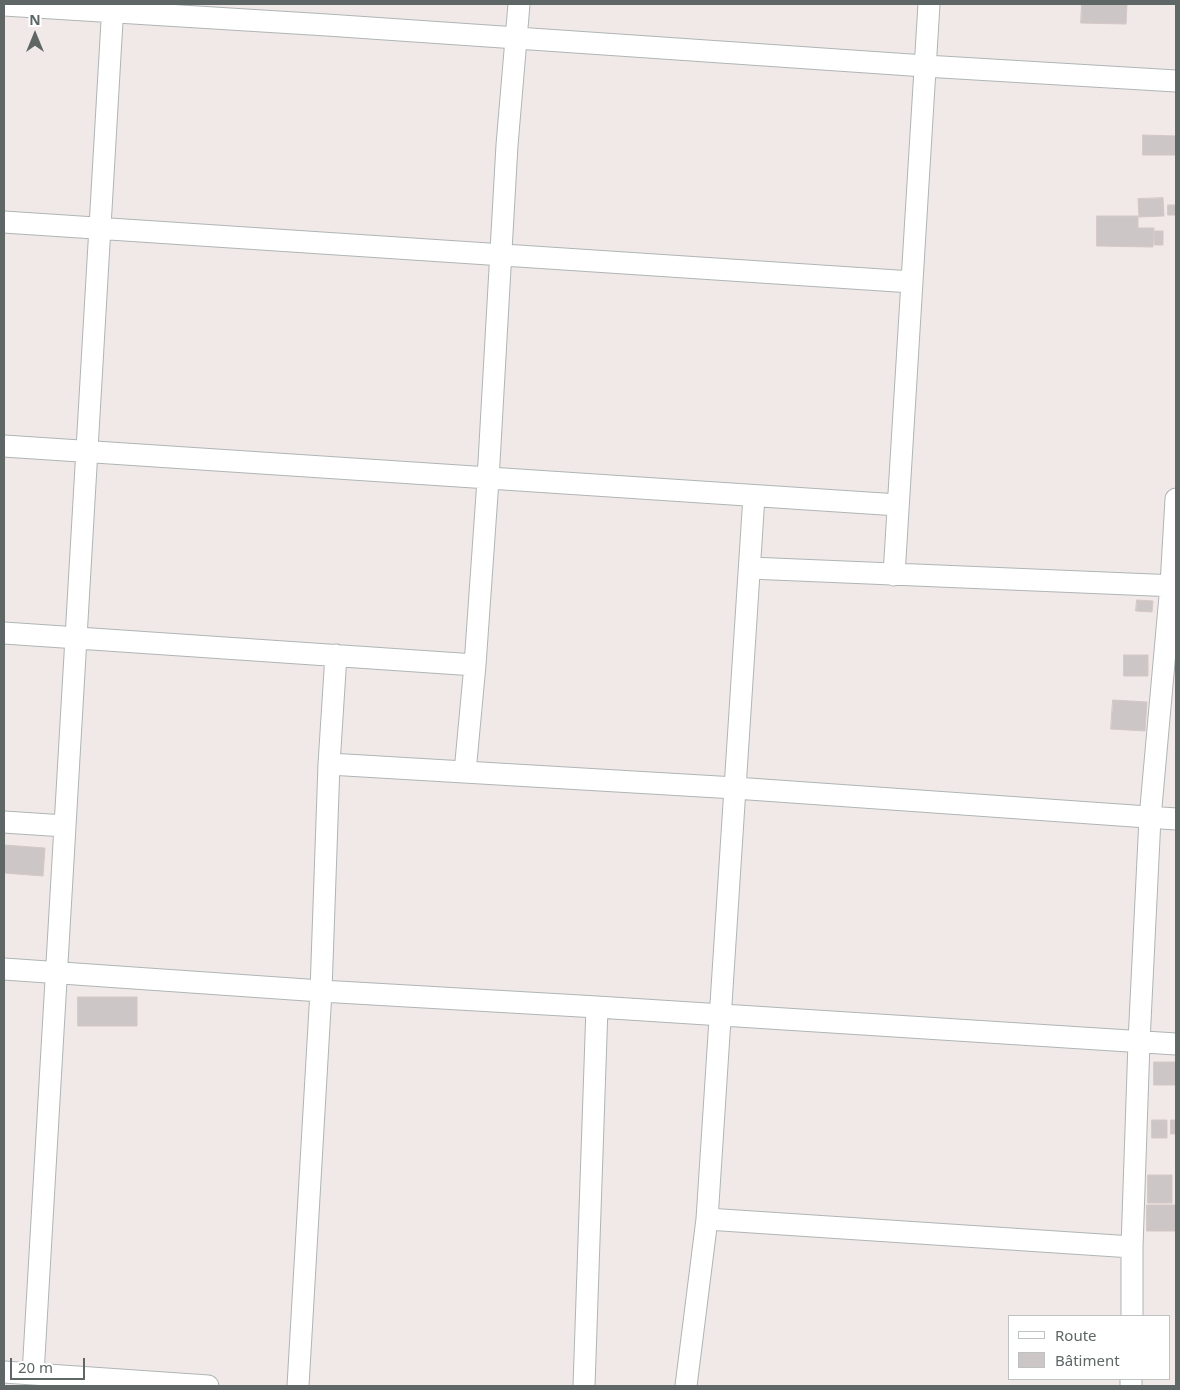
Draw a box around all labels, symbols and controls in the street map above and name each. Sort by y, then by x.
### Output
north arrow [10,10,60,60]
text: N [29,10,41,29]
legend [1008,1315,1170,1380]
text: Route [1055,1325,1097,1345]
scale bar [12,1348,88,1380]
text: Bâtiment [1055,1350,1120,1370]
text: 20 m [18,1357,53,1377]

